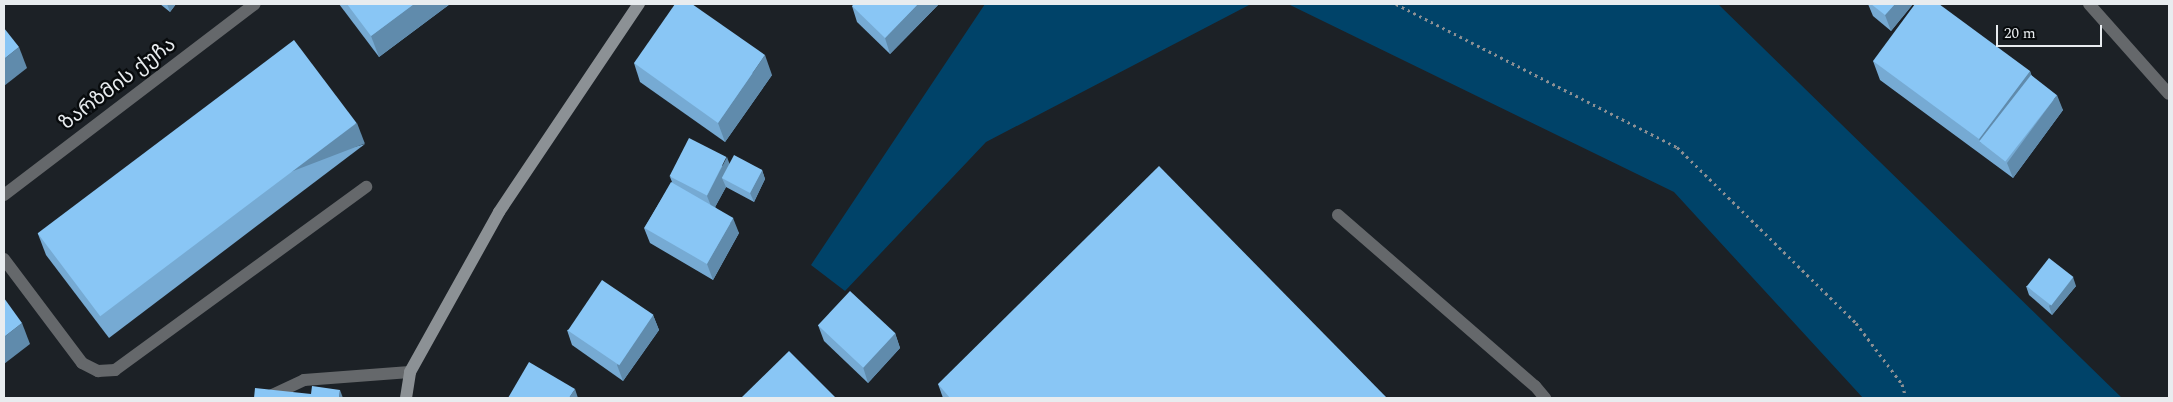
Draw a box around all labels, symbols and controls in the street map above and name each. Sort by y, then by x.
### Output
scale bar [1998,15,2104,47]
text: 20 m [2004,22,2036,45]
street label: ზარზმის ქუჩა [55,33,181,135]

